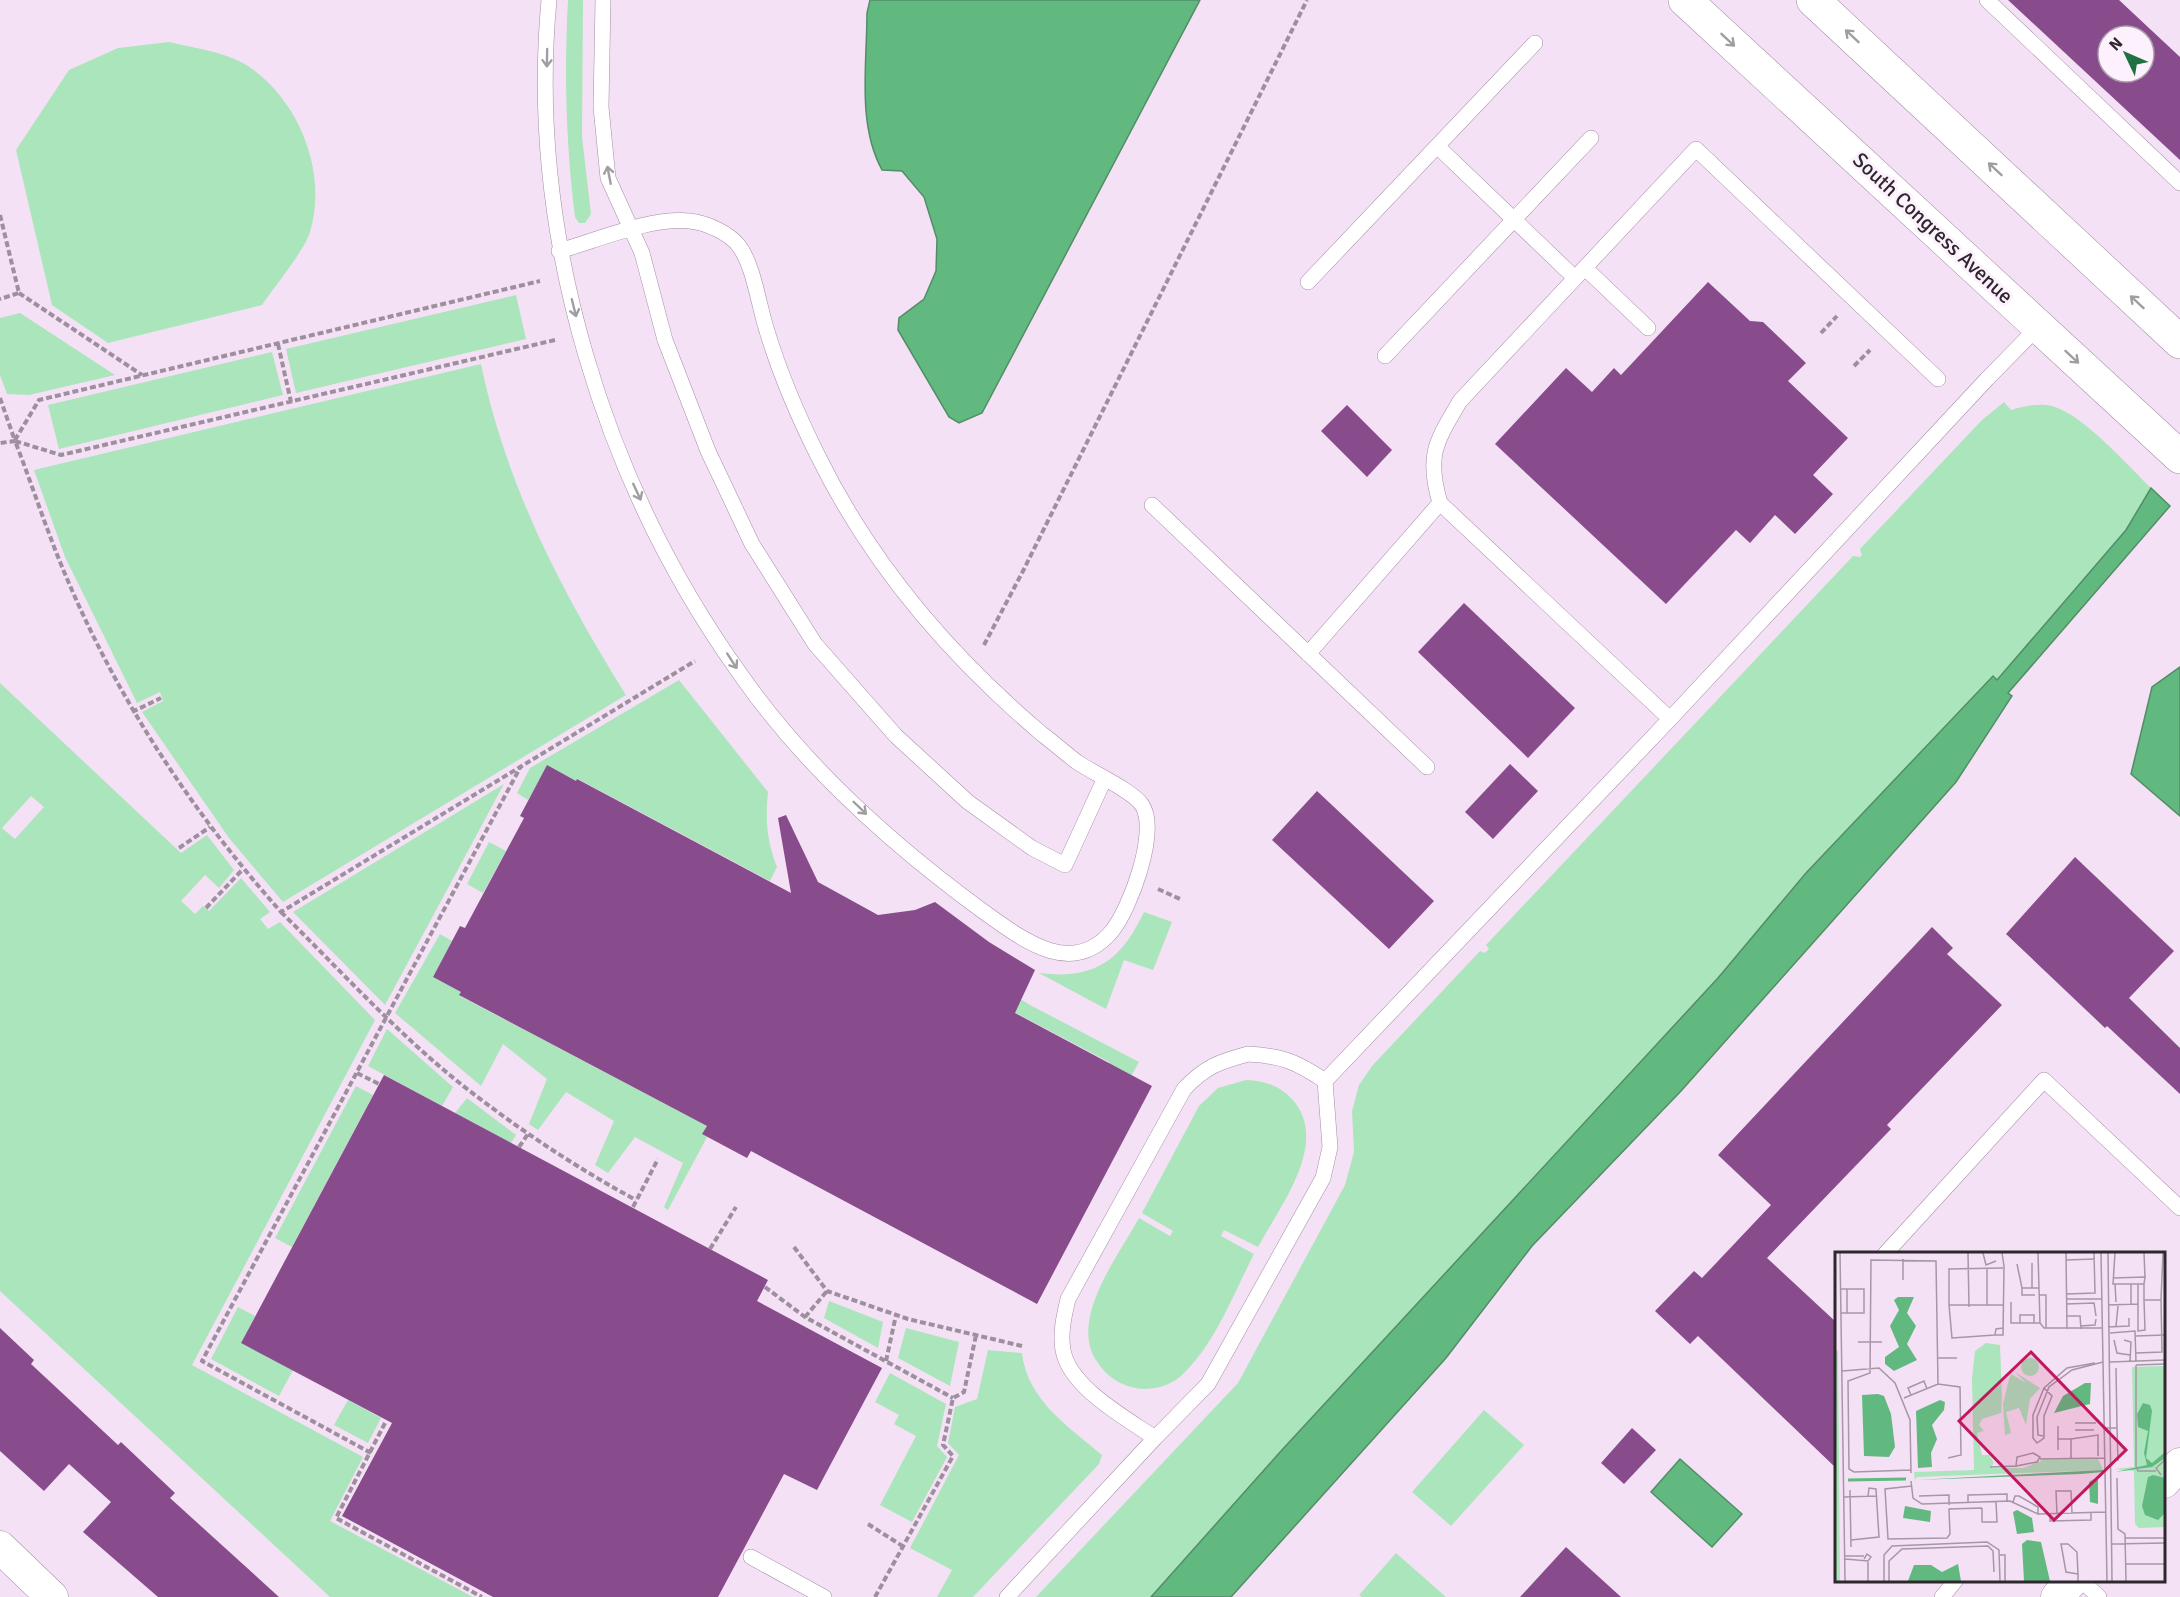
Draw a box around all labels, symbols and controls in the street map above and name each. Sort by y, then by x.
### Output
north arrow [2096,24,2156,84]
one-way arrow [1845,30,1860,44]
one-way arrow [1721,33,1736,47]
text: N [2105,33,2127,55]
one-way arrow [541,48,553,68]
street label: South Congress Avenue [1847,147,2019,309]
one-way arrow [1987,162,2002,176]
one-way arrow [603,166,614,185]
one-way arrow [2130,295,2145,309]
one-way arrow [568,298,580,317]
one-way arrow [2065,350,2080,364]
one-way arrow [631,482,643,500]
one-way arrow [726,653,738,669]
one-way arrow [852,801,867,815]
inset map [1835,1252,2165,1582]

